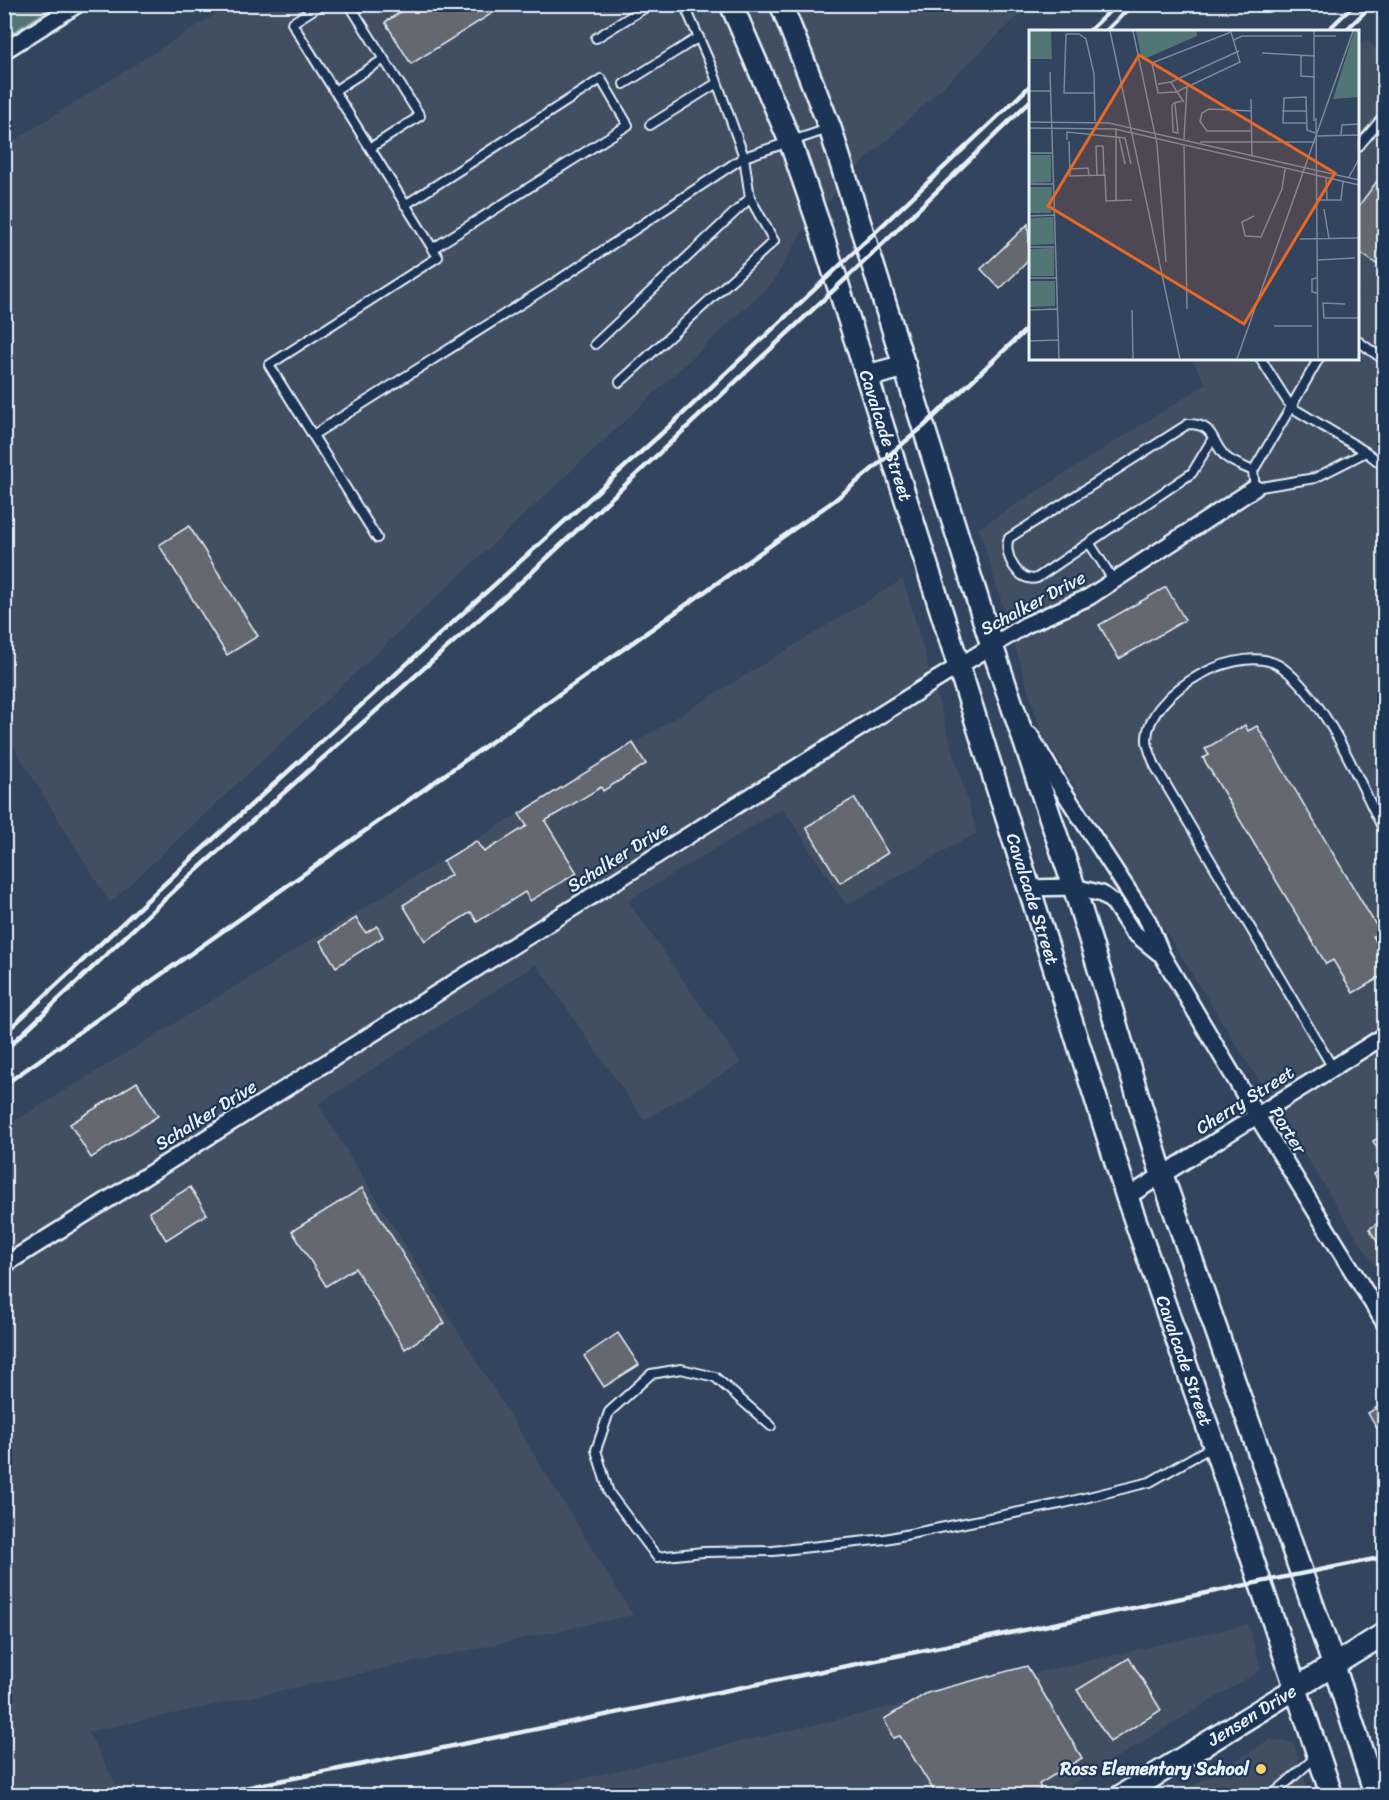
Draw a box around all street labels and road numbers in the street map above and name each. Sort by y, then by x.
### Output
street label: Cavalcade Street [850,366,922,506]
street label: Schalker Drive [974,562,1092,644]
street label: Schalker Drive [561,813,675,901]
street label: Cavalcade Street [997,829,1068,969]
street label: Cherry Street [1189,1057,1301,1143]
street label: Schalker Drive [149,1071,263,1159]
street label: Porter [1261,1099,1316,1162]
street label: Cavalcade Street [1147,1291,1222,1430]
street label: Jensen Drive [1200,1675,1303,1756]

